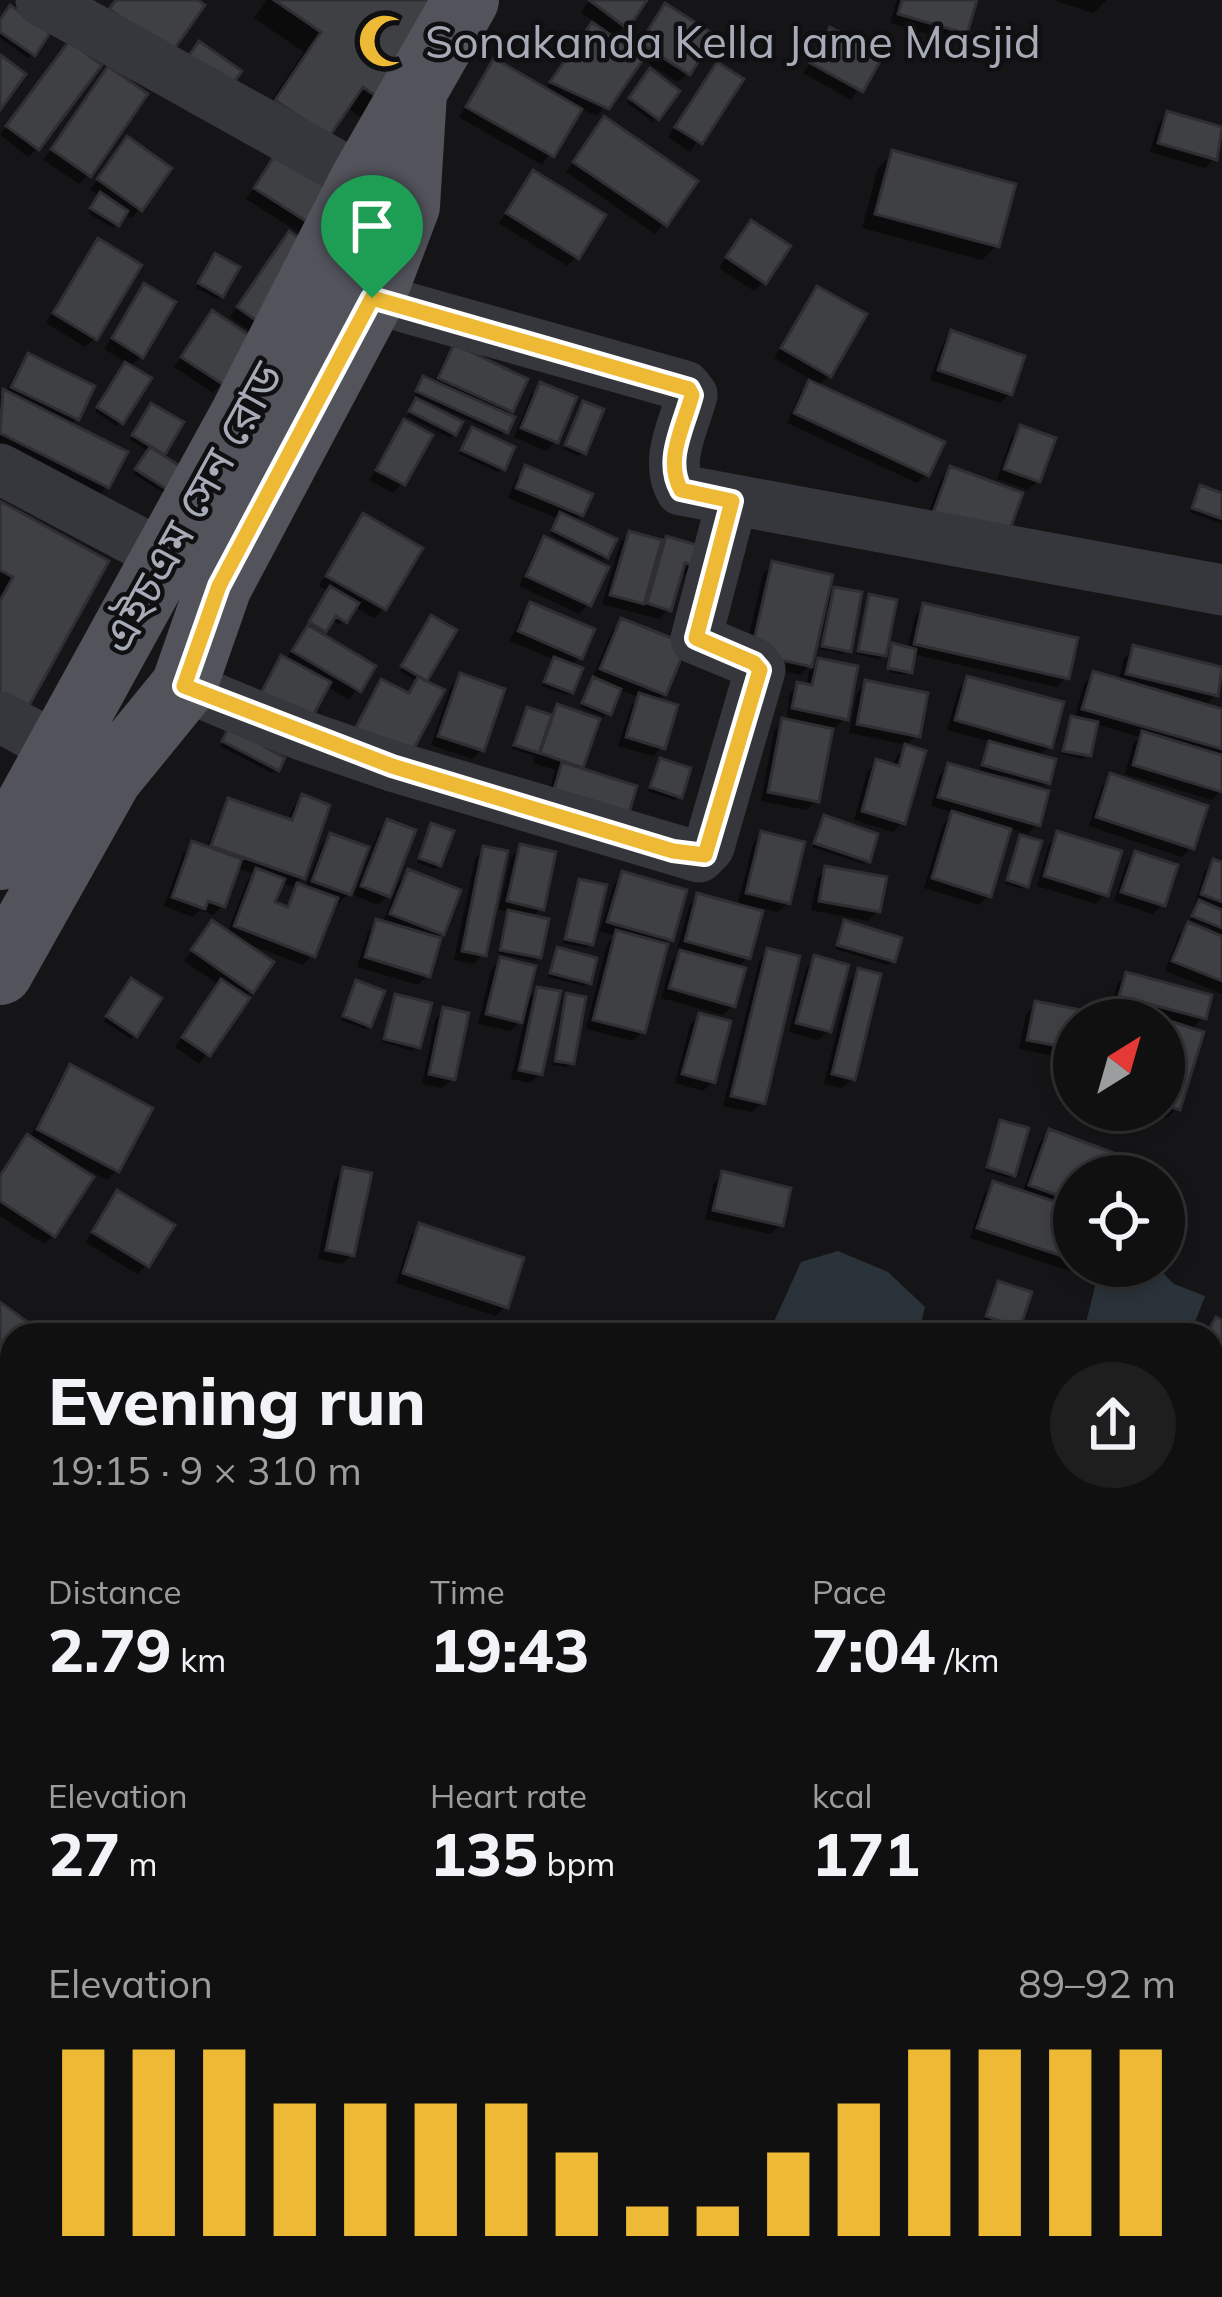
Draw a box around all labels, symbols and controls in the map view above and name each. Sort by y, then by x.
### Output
mosque icon: Sonakanda Kella Jame Masjid [356,12,414,70]
place label: Sonakanda Kella Jame Masjid [425,13,1041,69]
pin [321,175,423,298]
icon: arrive [339,193,405,259]
street label: এইচএম সেন রোড [88,351,294,662]
north arrow [1053,999,1185,1131]
map controls [1053,999,1185,1287]
button: locate [1053,1155,1185,1287]
text: Evening run [48,1359,426,1442]
button: share [1050,1362,1176,1488]
text: 19:15 · 9 × 310 m [48,1446,362,1495]
text: Distance [48,1571,181,1612]
text: Time [430,1571,505,1612]
text: Pace [812,1571,886,1612]
text: 2.79 [48,1612,172,1687]
text: 19:43 [430,1612,590,1687]
text: 7:04 [812,1612,936,1687]
text: km [172,1639,226,1680]
text: /km [936,1639,1000,1680]
text: Elevation [48,1775,188,1816]
text: Heart rate [430,1775,587,1816]
text: kcal [812,1775,872,1816]
text: 27 [48,1816,120,1891]
text: 135 [430,1816,538,1891]
text: 171 [812,1816,920,1891]
text: m [120,1843,158,1884]
text: bpm [538,1843,615,1884]
text: Elevation [48,1959,213,2008]
text: 89–92 m [1018,1959,1176,2008]

